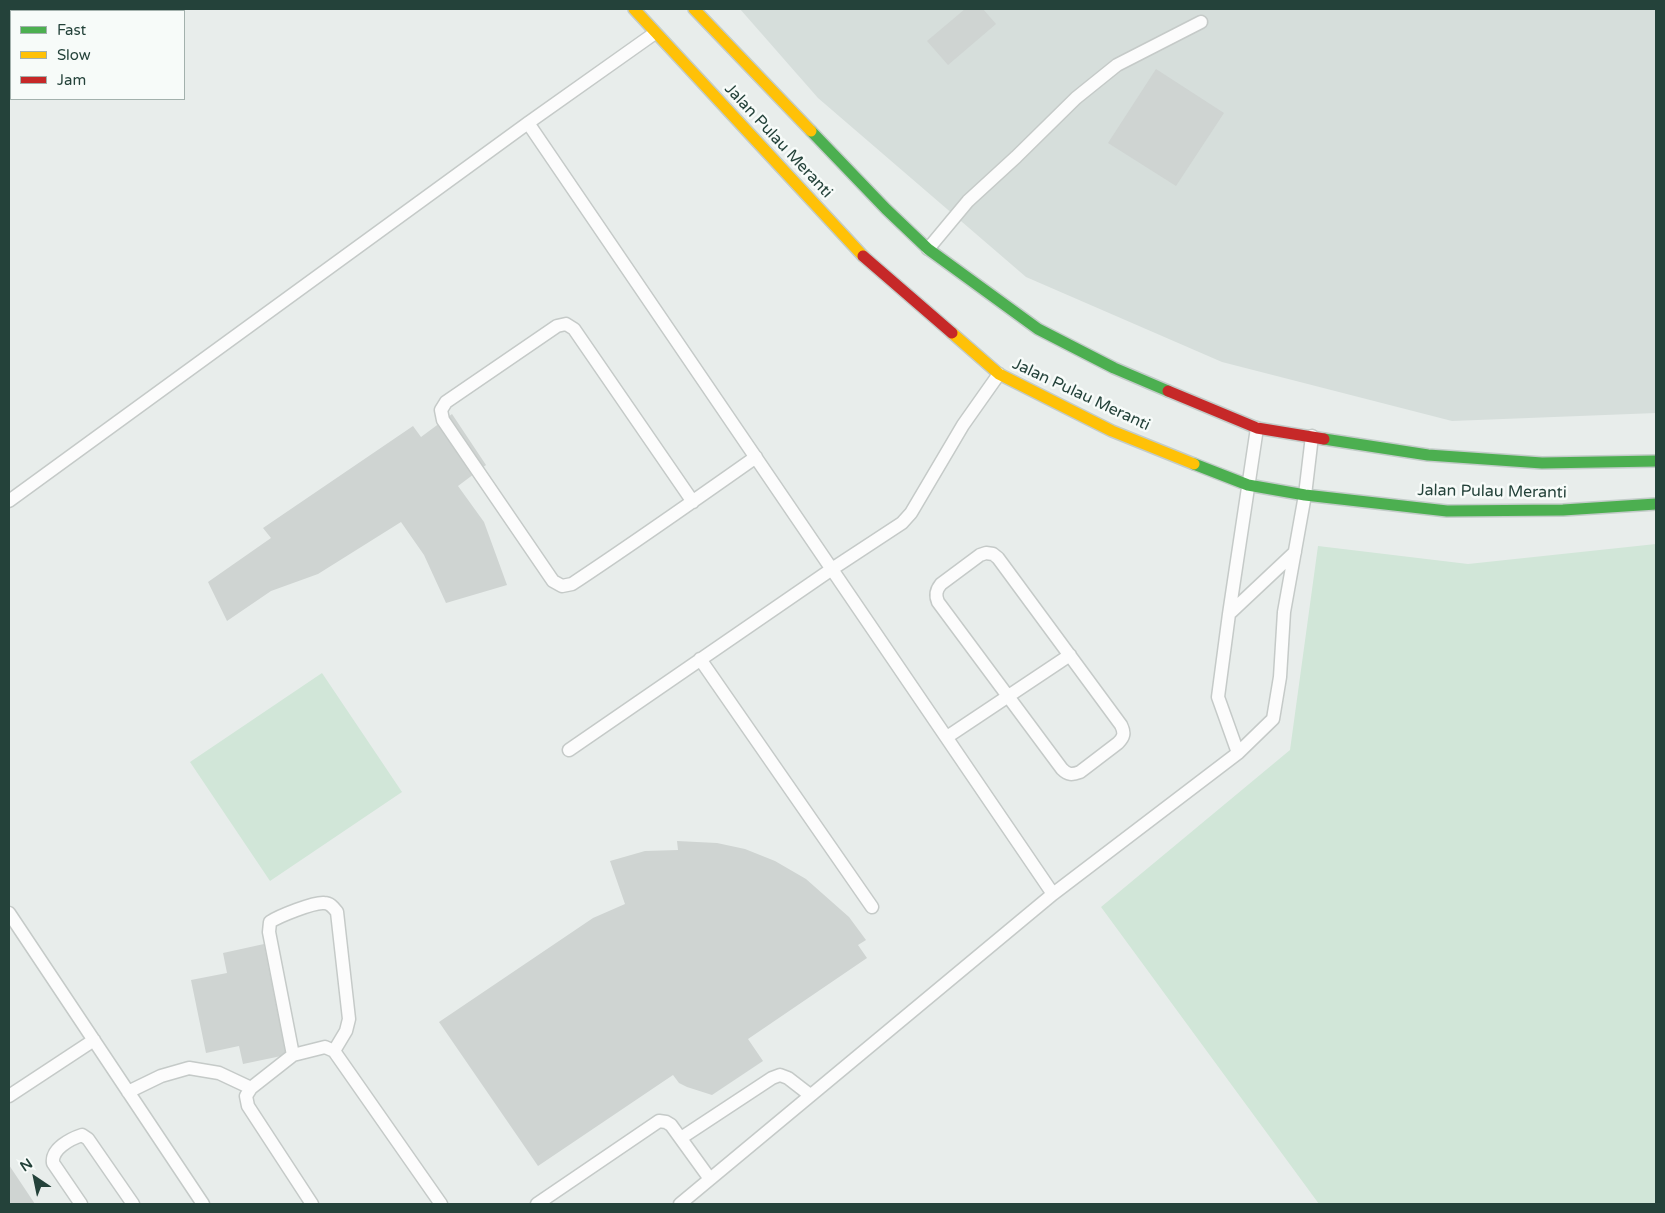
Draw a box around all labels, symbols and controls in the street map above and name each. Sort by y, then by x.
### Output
legend [10,10,185,100]
text: Fast [57,21,86,39]
text: Slow [57,46,91,64]
text: Jam [57,71,86,89]
street label: Jalan Pulau Meranti [720,80,836,202]
street label: Jalan Pulau Meranti [1009,355,1153,435]
street label: Jalan Pulau Meranti [1417,481,1567,503]
north arrow [10,1153,60,1203]
text: N [17,1155,36,1175]

